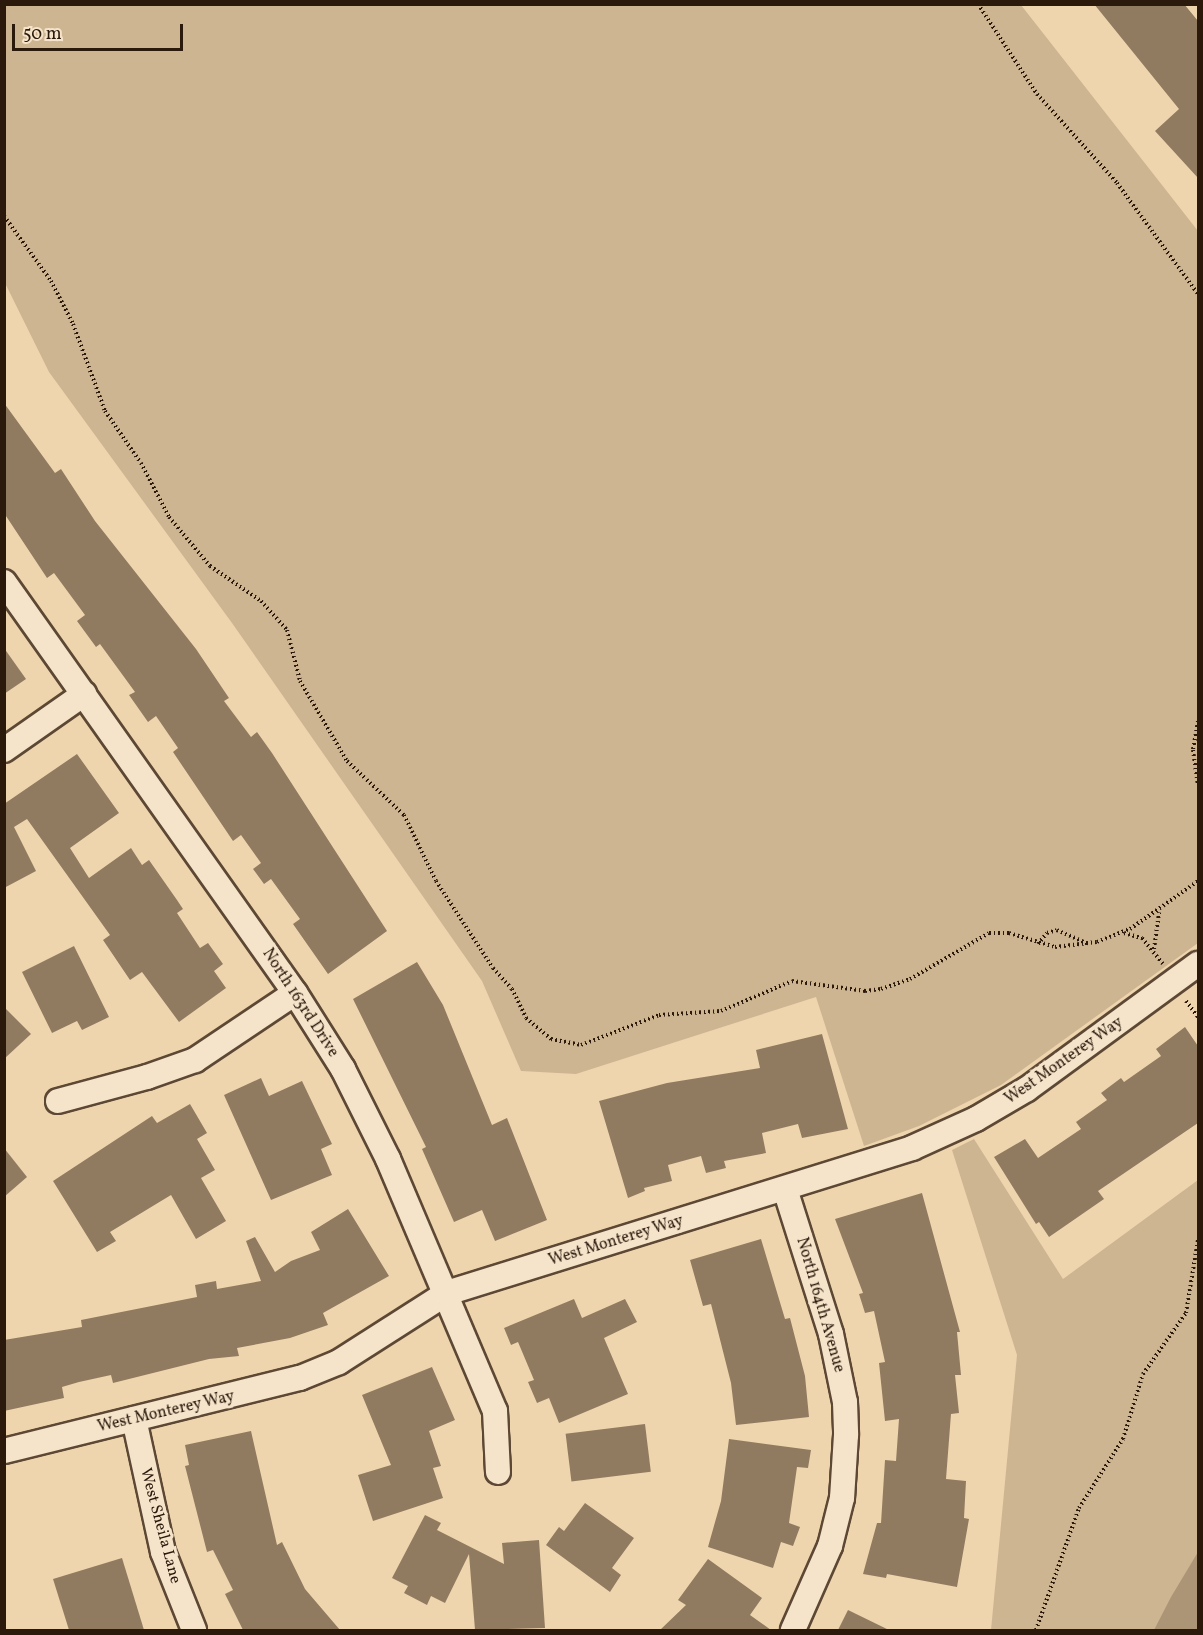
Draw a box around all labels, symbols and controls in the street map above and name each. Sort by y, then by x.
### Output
scale bar [15,12,186,50]
text: 50 m [23,22,62,47]
street label: North 163rd Drive [258,945,342,1061]
street label: West Monterey Way [1001,1013,1127,1109]
street label: West Monterey Way [546,1211,686,1271]
street label: North 164th Avenue [792,1235,848,1375]
street label: West Monterey Way [95,1387,237,1437]
street label: West Sheila Lane [135,1466,185,1586]

